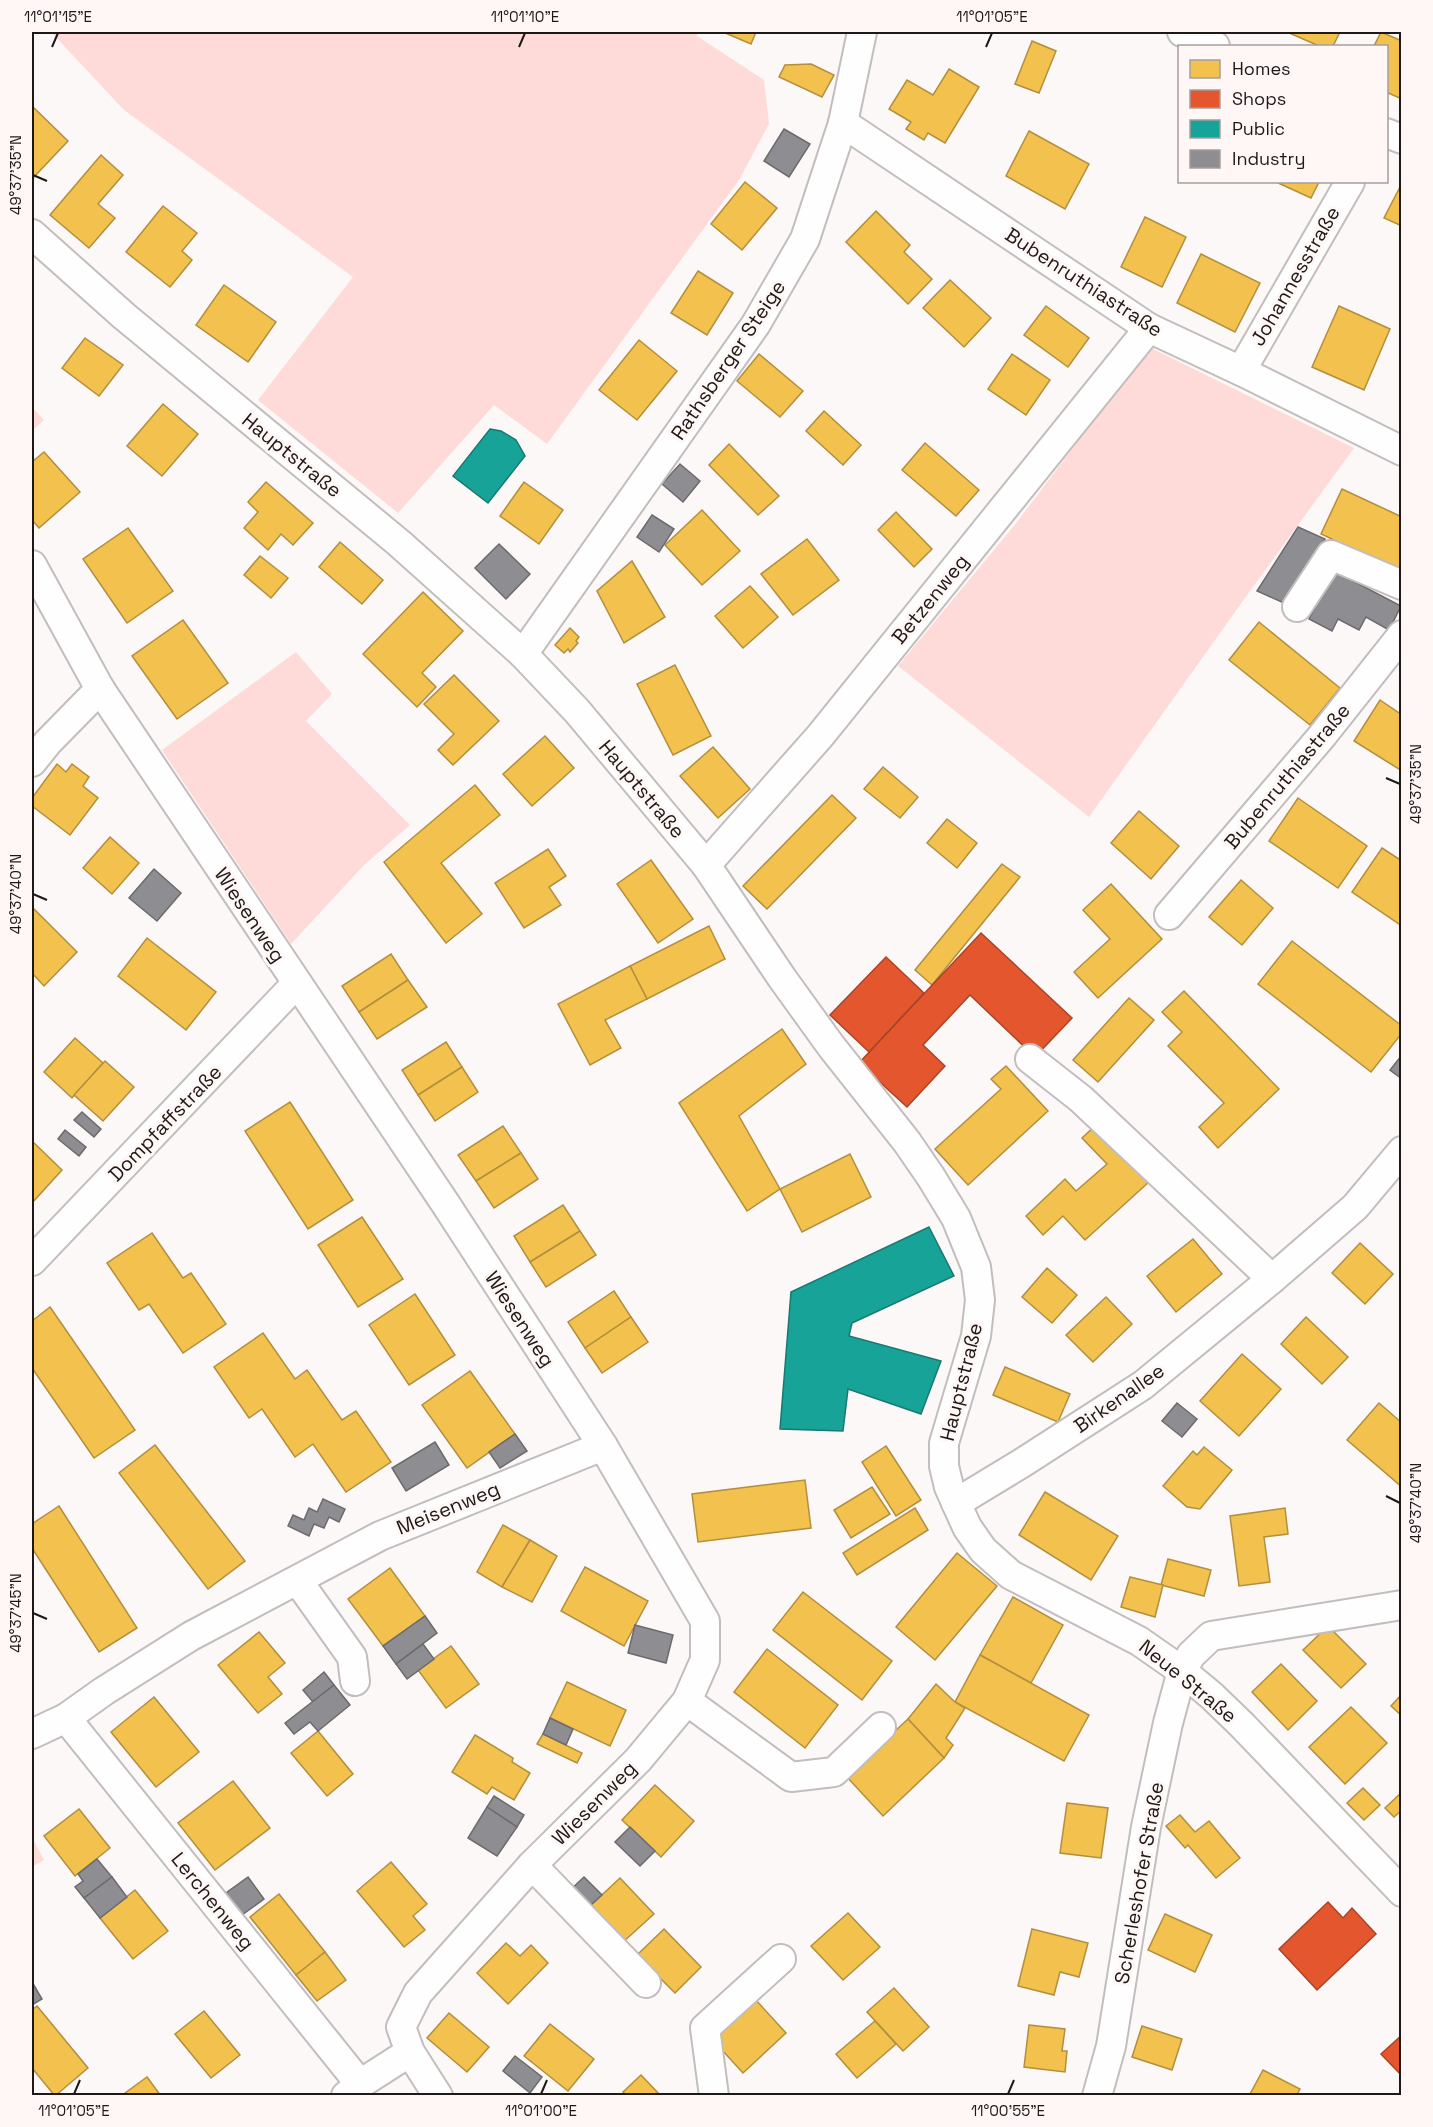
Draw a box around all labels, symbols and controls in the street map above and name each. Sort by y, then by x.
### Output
text: 11°01'15"E [24,7,92,26]
text: 11°01'10"E [491,7,559,26]
text: 11°01'05"E [956,7,1028,26]
legend [1178,45,1388,183]
text: Homes [1232,57,1291,80]
text: Shops [1232,87,1286,110]
text: Public [1232,117,1285,140]
text: 49°37'35"N [6,135,25,215]
text: Industry [1232,147,1305,170]
street label: Johannesstraße [1244,202,1346,350]
street label: Bubenruthiastraße [1000,221,1168,343]
street label: Rathsberger Steige [665,275,791,445]
street label: Hauptstraße [237,407,347,503]
street label: Betzenweg [886,549,974,649]
street label: Bubenruthiastraße [1218,698,1356,854]
street label: Hauptstraße [593,734,691,844]
text: 49°37'35"N [1406,744,1425,824]
text: 49°37'40"N [6,854,25,934]
street label: Wiesenweg [209,862,291,968]
street label: Dompfaffstraße [103,1059,227,1187]
street label: Wiesenweg [479,1266,561,1372]
street label: Hauptstraße [934,1320,988,1444]
street label: Birkenallee [1069,1357,1169,1439]
text: 49°37'40"N [1406,1463,1425,1543]
street label: Meisenweg [393,1476,503,1540]
text: 49°37'45"N [6,1573,25,1653]
street label: Neue Straße [1134,1633,1242,1729]
street label: Wiesenweg [546,1755,642,1851]
street label: Scherleshofer Straße [1108,1780,1170,1986]
street label: Lerchenweg [166,1847,260,1955]
text: 11°01'05"E [38,2101,110,2120]
text: 11°01'00"E [505,2101,577,2120]
text: 11°00'55"E [971,2101,1045,2120]

